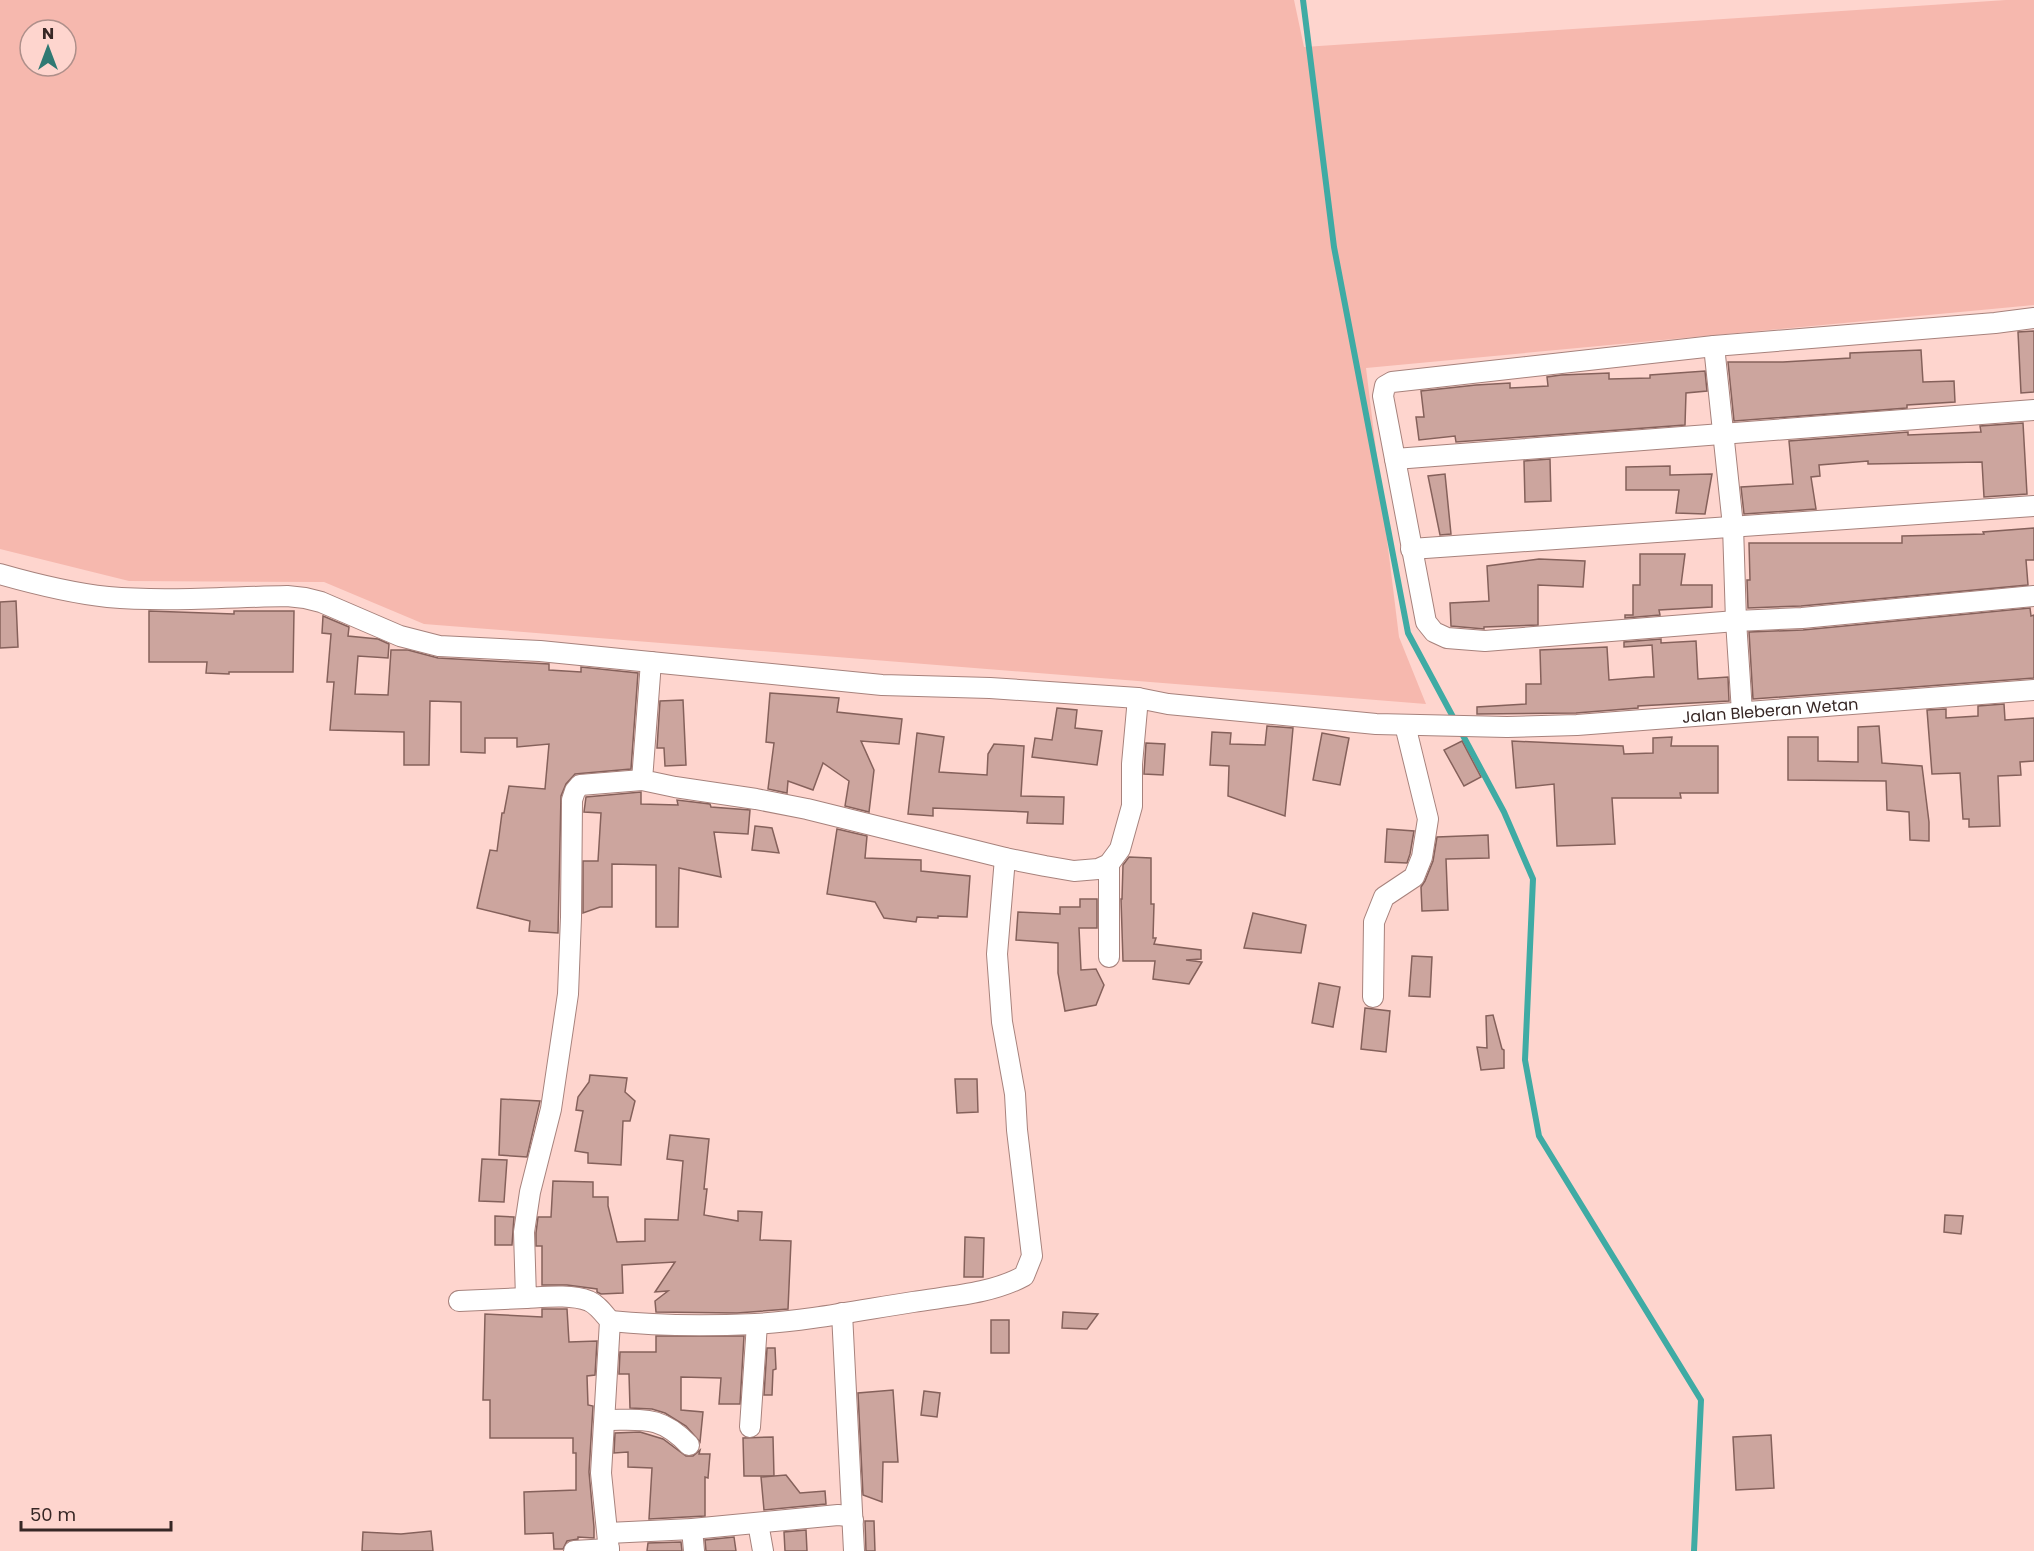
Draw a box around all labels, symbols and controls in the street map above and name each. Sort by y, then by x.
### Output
north arrow [18,18,78,78]
text: N [42,22,54,45]
street label: Jalan Bleberan Wetan [1681,692,1859,729]
scale bar [21,1494,171,1532]
text: 50 m [30,1502,76,1527]

